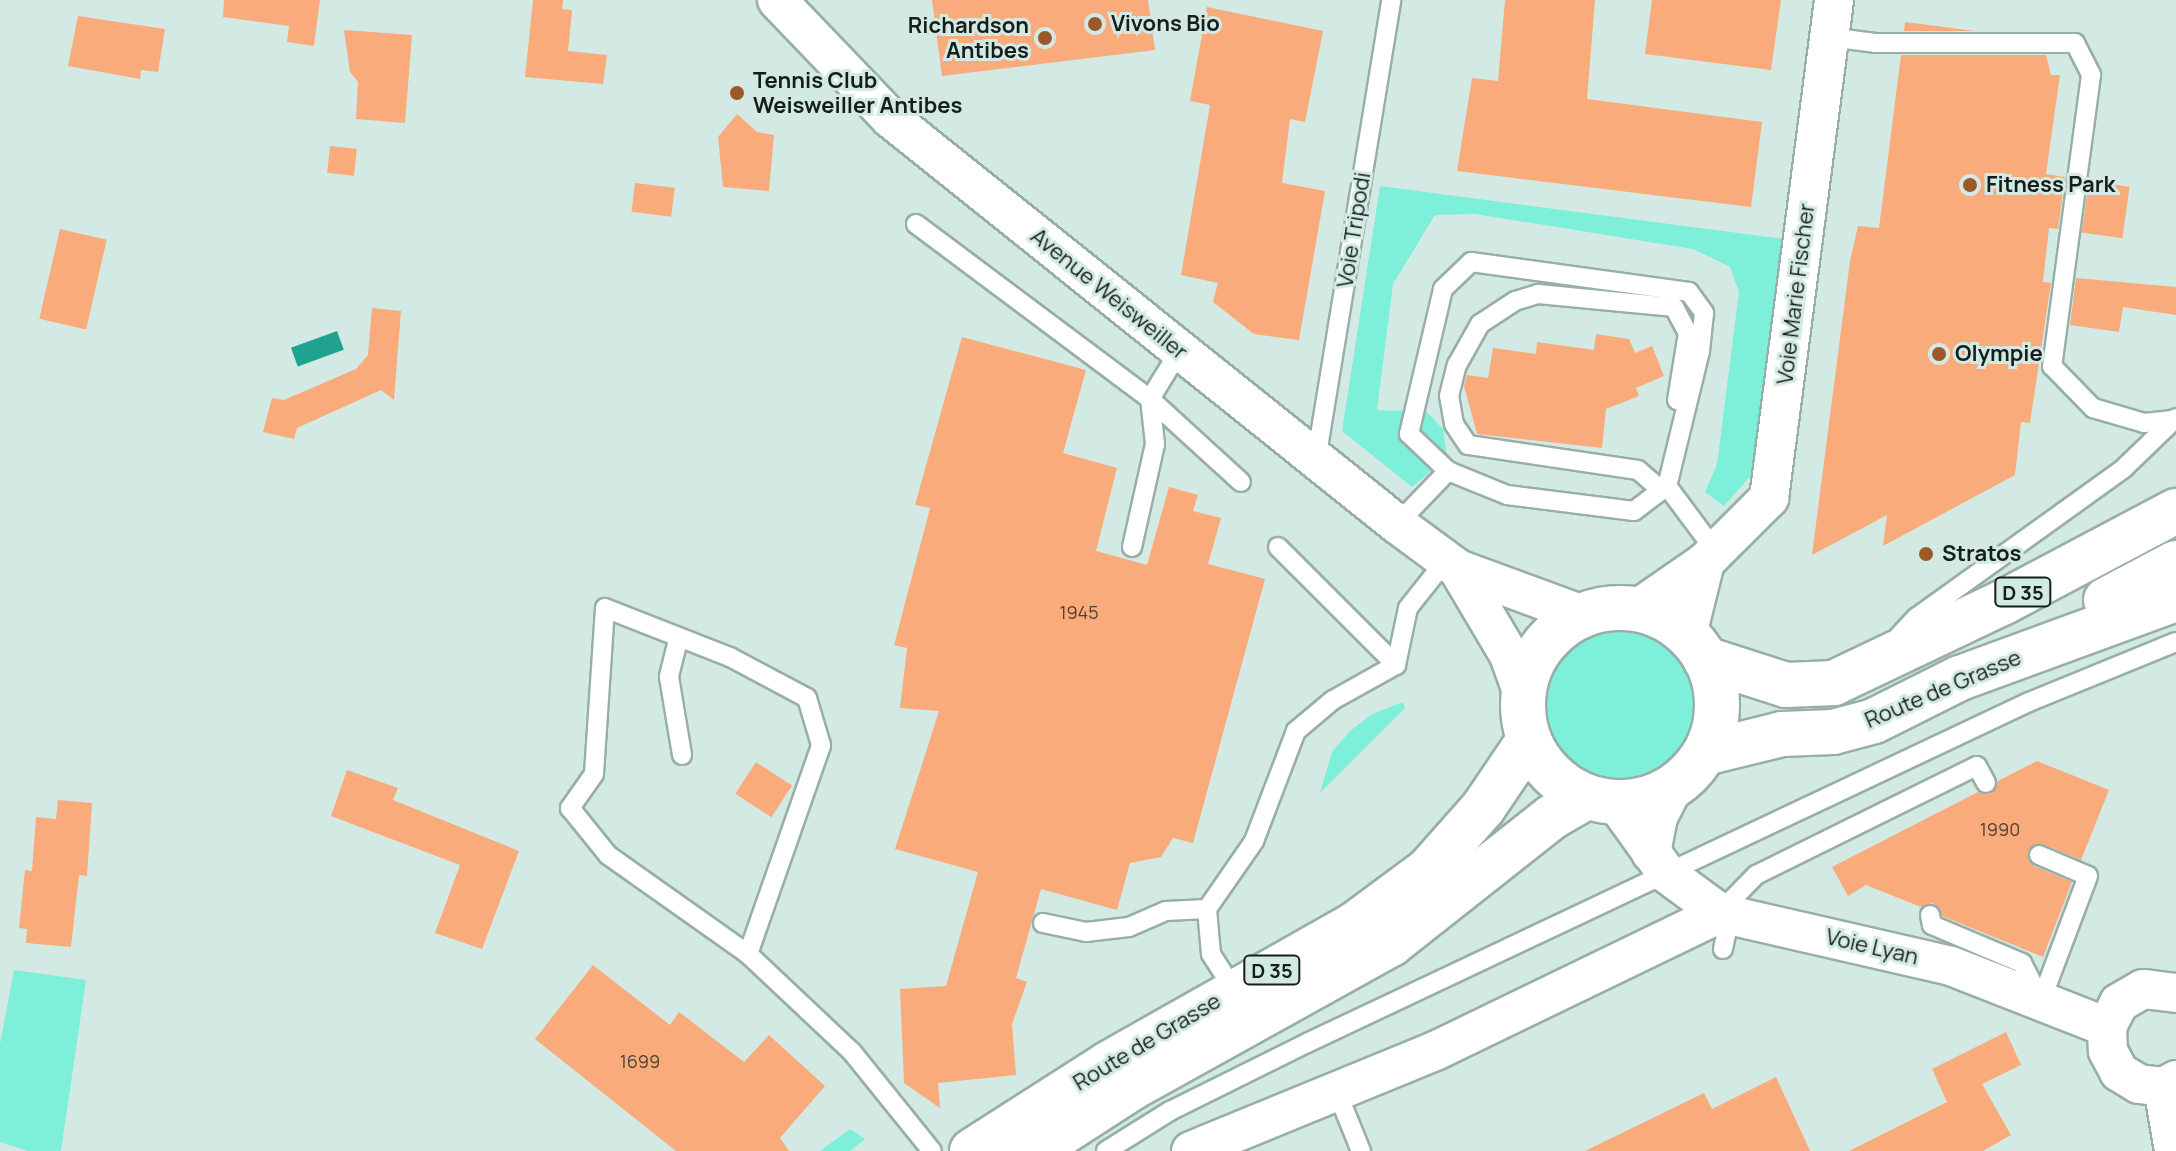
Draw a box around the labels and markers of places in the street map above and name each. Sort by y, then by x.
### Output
place label: Vivons Bio [1111,11,1220,37]
place label: Richardson Antibes [908,12,1029,64]
marker: Vivons Bio [1086,15,1104,33]
marker: Richardson Antibes [1036,29,1054,47]
place label: Tennis Club Weisweiller Antibes [753,67,962,118]
marker: Tennis Club Weisweiller Antibes [728,84,746,102]
place label: Fitness Park [1986,172,2115,198]
marker: Fitness Park [1961,176,1979,194]
place label: Olympie [1955,341,2043,367]
marker: Olympie [1930,345,1948,363]
place label: Stratos [1942,541,2021,567]
marker: Stratos [1917,545,1935,563]

